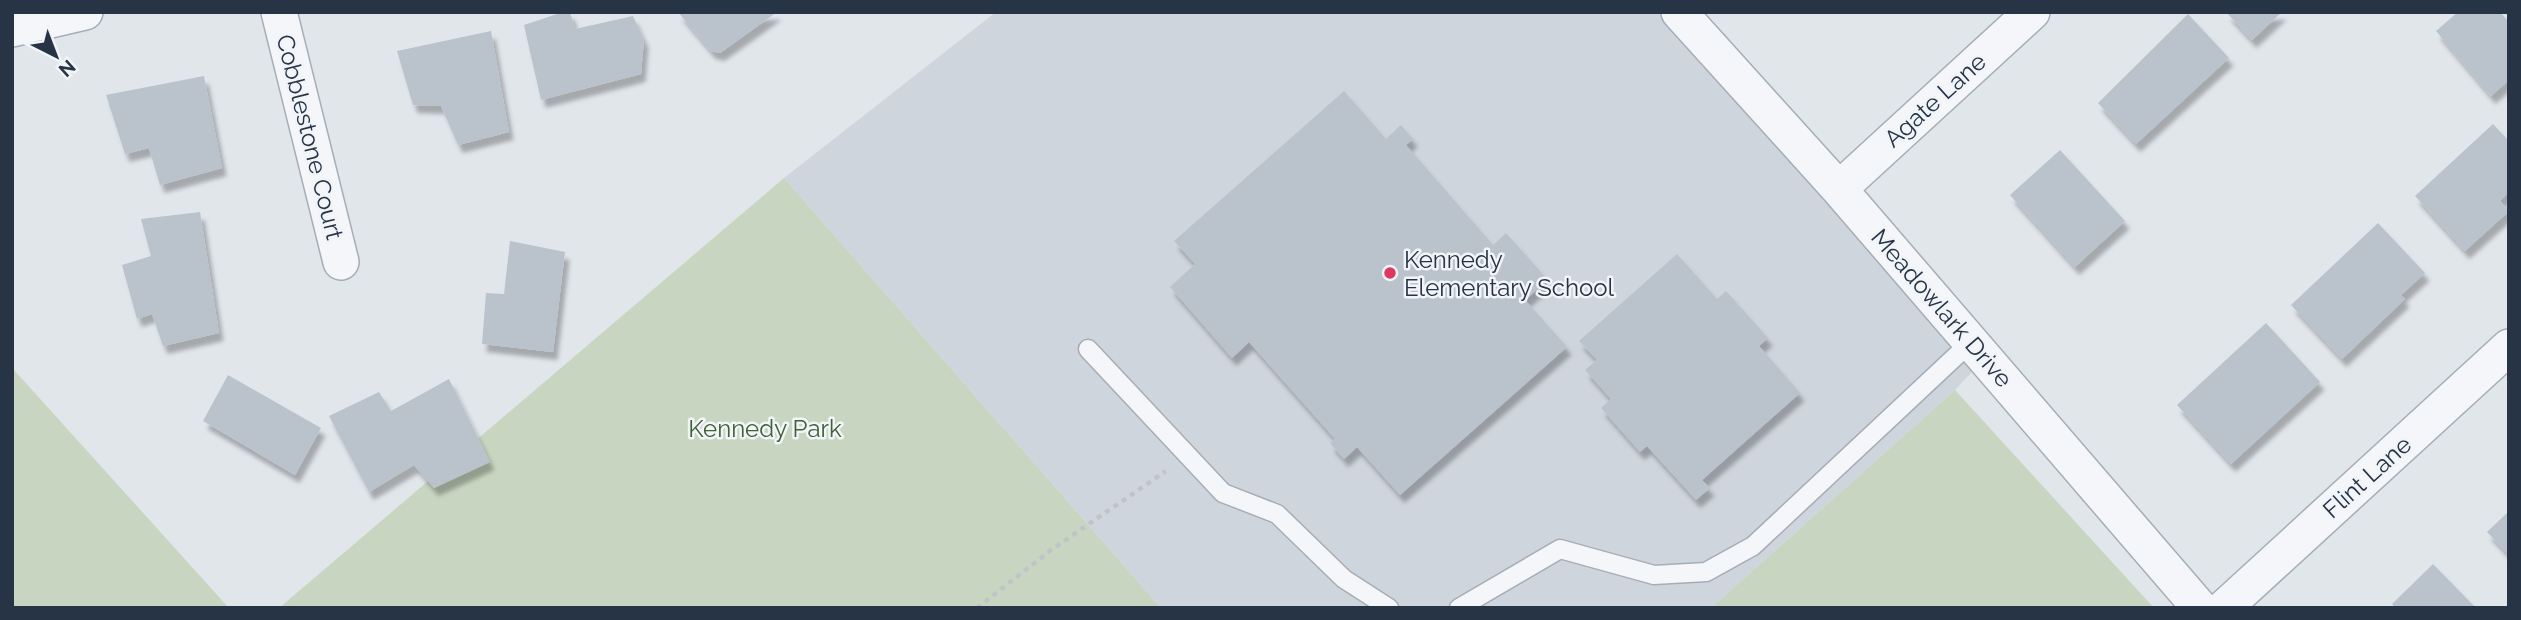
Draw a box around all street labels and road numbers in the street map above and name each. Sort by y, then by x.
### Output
street label: Cobblestone Court [270,31,350,243]
street label: Agate Lane [1878,47,1992,153]
street label: Meadowlark Drive [1865,223,2019,393]
street label: Flint Lane [2317,430,2417,524]

